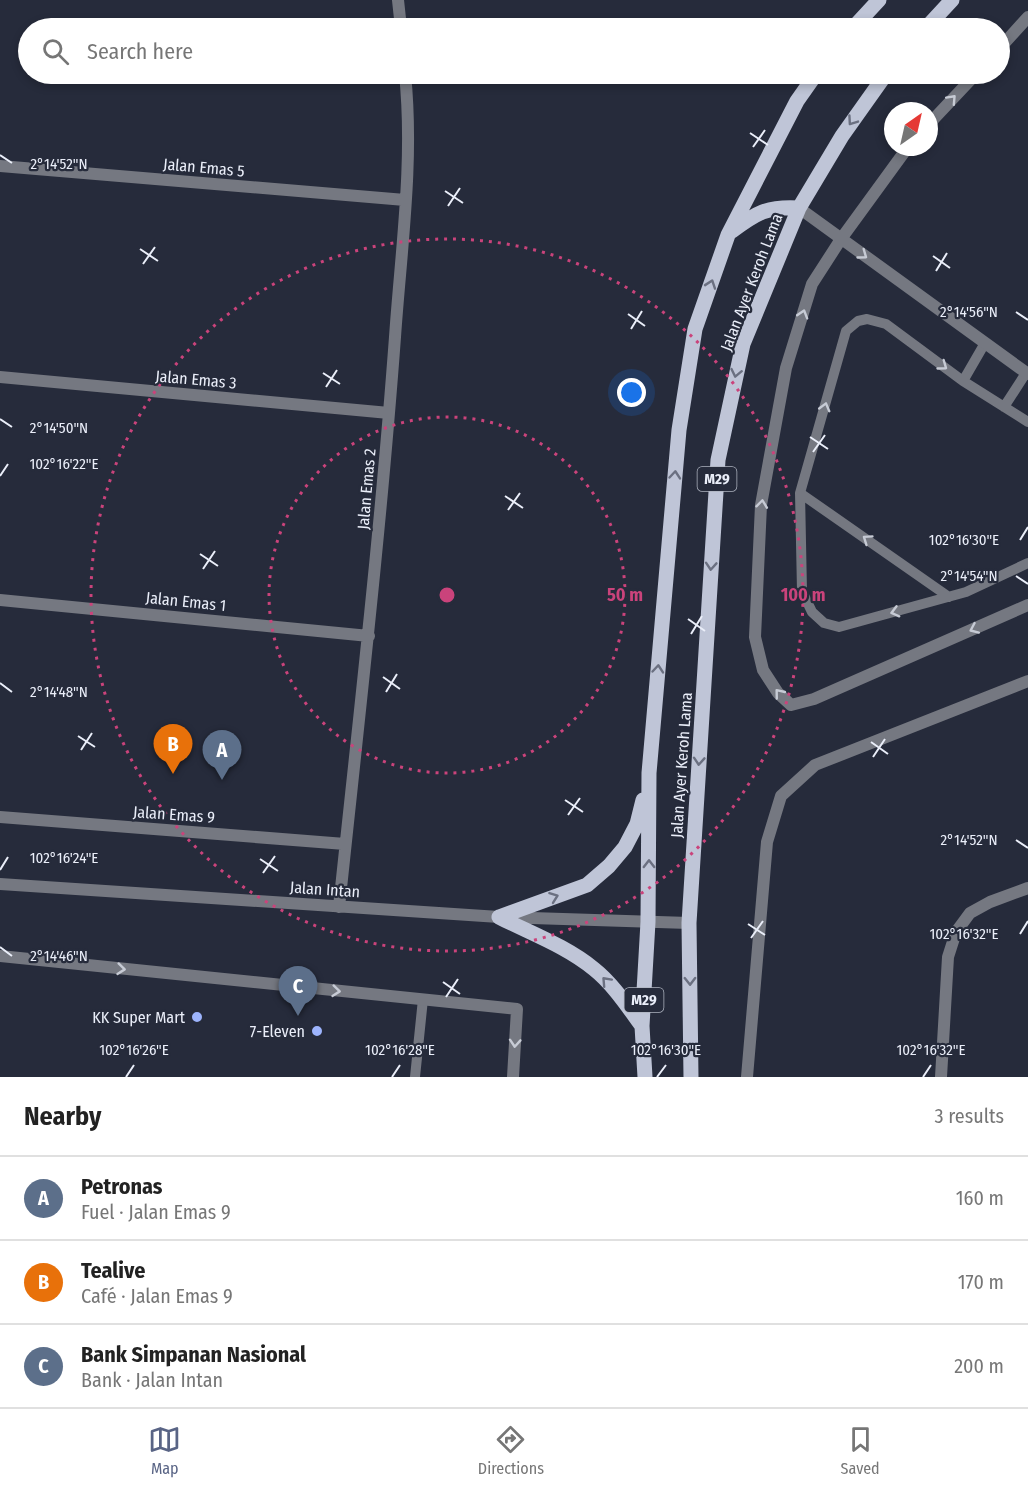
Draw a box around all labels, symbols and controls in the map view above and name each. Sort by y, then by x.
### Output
search box [18,18,1010,84]
icon: search [39,35,72,68]
text: Search here [87,38,193,65]
one-way arrow [945,95,956,105]
north arrow [884,102,938,156]
one-way arrow [848,115,859,126]
street label: Jalan Emas 5 [163,154,245,181]
text: 2°14'52"N [30,155,88,173]
street label: Jalan Ayer Keroh Lama [716,211,787,354]
one-way arrow [857,248,868,259]
one-way arrow [703,279,716,290]
text: 2°14'56"N [940,303,998,321]
one-way arrow [795,309,808,320]
one-way arrow [937,359,948,370]
street label: Jalan Emas 3 [155,366,237,393]
one-way arrow [731,368,744,378]
your location [617,378,646,407]
one-way arrow [818,402,830,413]
text: 2°14'50"N [30,419,88,437]
street label: Jalan Emas 2 [353,448,380,530]
text: 102°16'22"E [29,455,99,473]
road number: M29 [698,467,736,491]
one-way arrow [668,470,681,479]
one-way arrow [755,499,768,509]
text: 102°16'30"E [929,531,999,549]
one-way arrow [863,535,874,546]
one-way arrow [705,562,718,571]
text: 2°14'54"N [940,567,998,585]
text: 50 m [607,584,643,606]
text: 100 m [781,584,825,606]
centre of rings [437,585,457,605]
street label: Jalan Emas 1 [145,588,227,615]
one-way arrow [890,605,900,617]
one-way arrow [970,621,981,633]
one-way arrow [651,664,664,673]
text: 2°14'48"N [30,683,88,701]
one-way arrow [775,689,786,700]
street label: Jalan Ayer Keroh Lama [667,691,696,838]
pin: B [154,724,192,774]
pin: A [202,730,242,780]
one-way arrow [693,756,706,765]
street label: Jalan Emas 9 [132,802,216,827]
text: 2°14'52"N [940,831,998,849]
text: 102°16'24"E [30,849,98,867]
one-way arrow [643,859,655,868]
street label: Jalan Intan [289,878,361,901]
one-way arrow [548,891,559,904]
text: 102°16'32"E [929,925,999,943]
text: 2°14'46"N [30,947,88,965]
one-way arrow [116,962,125,975]
pin: C [278,966,318,1016]
one-way arrow [602,977,613,987]
one-way arrow [684,977,696,986]
one-way arrow [331,984,340,997]
road number: M29 [624,988,664,1012]
place label: KK Super Mart [92,1008,186,1027]
marker: KK Super Mart [190,1010,204,1024]
place label: 7-Eleven [250,1022,305,1041]
marker: 7-Eleven [310,1024,324,1038]
one-way arrow [509,1038,522,1048]
text: 102°16'26"E [99,1041,169,1059]
text: 102°16'28"E [365,1041,435,1059]
text: 102°16'30"E [631,1041,701,1059]
text: 102°16'32"E [896,1041,966,1059]
text: Nearby [24,1101,101,1132]
text: 3 results [935,1104,1004,1128]
text: Petronas [81,1173,162,1200]
text: A [38,1186,49,1210]
text: 160 m [956,1186,1004,1210]
text: Fuel · Jalan Emas 9 [81,1200,231,1224]
text: Tealive [81,1257,145,1284]
text: B [38,1270,49,1294]
text: 170 m [958,1270,1004,1294]
text: Café · Jalan Emas 9 [81,1284,233,1308]
text: Bank Simpanan Nasional [81,1341,306,1368]
text: C [38,1354,49,1378]
text: 200 m [954,1354,1004,1378]
text: Bank · Jalan Intan [81,1368,223,1392]
tab: Map [148,1423,181,1478]
tab: Directions [478,1423,544,1478]
tab: Saved [841,1423,880,1478]

